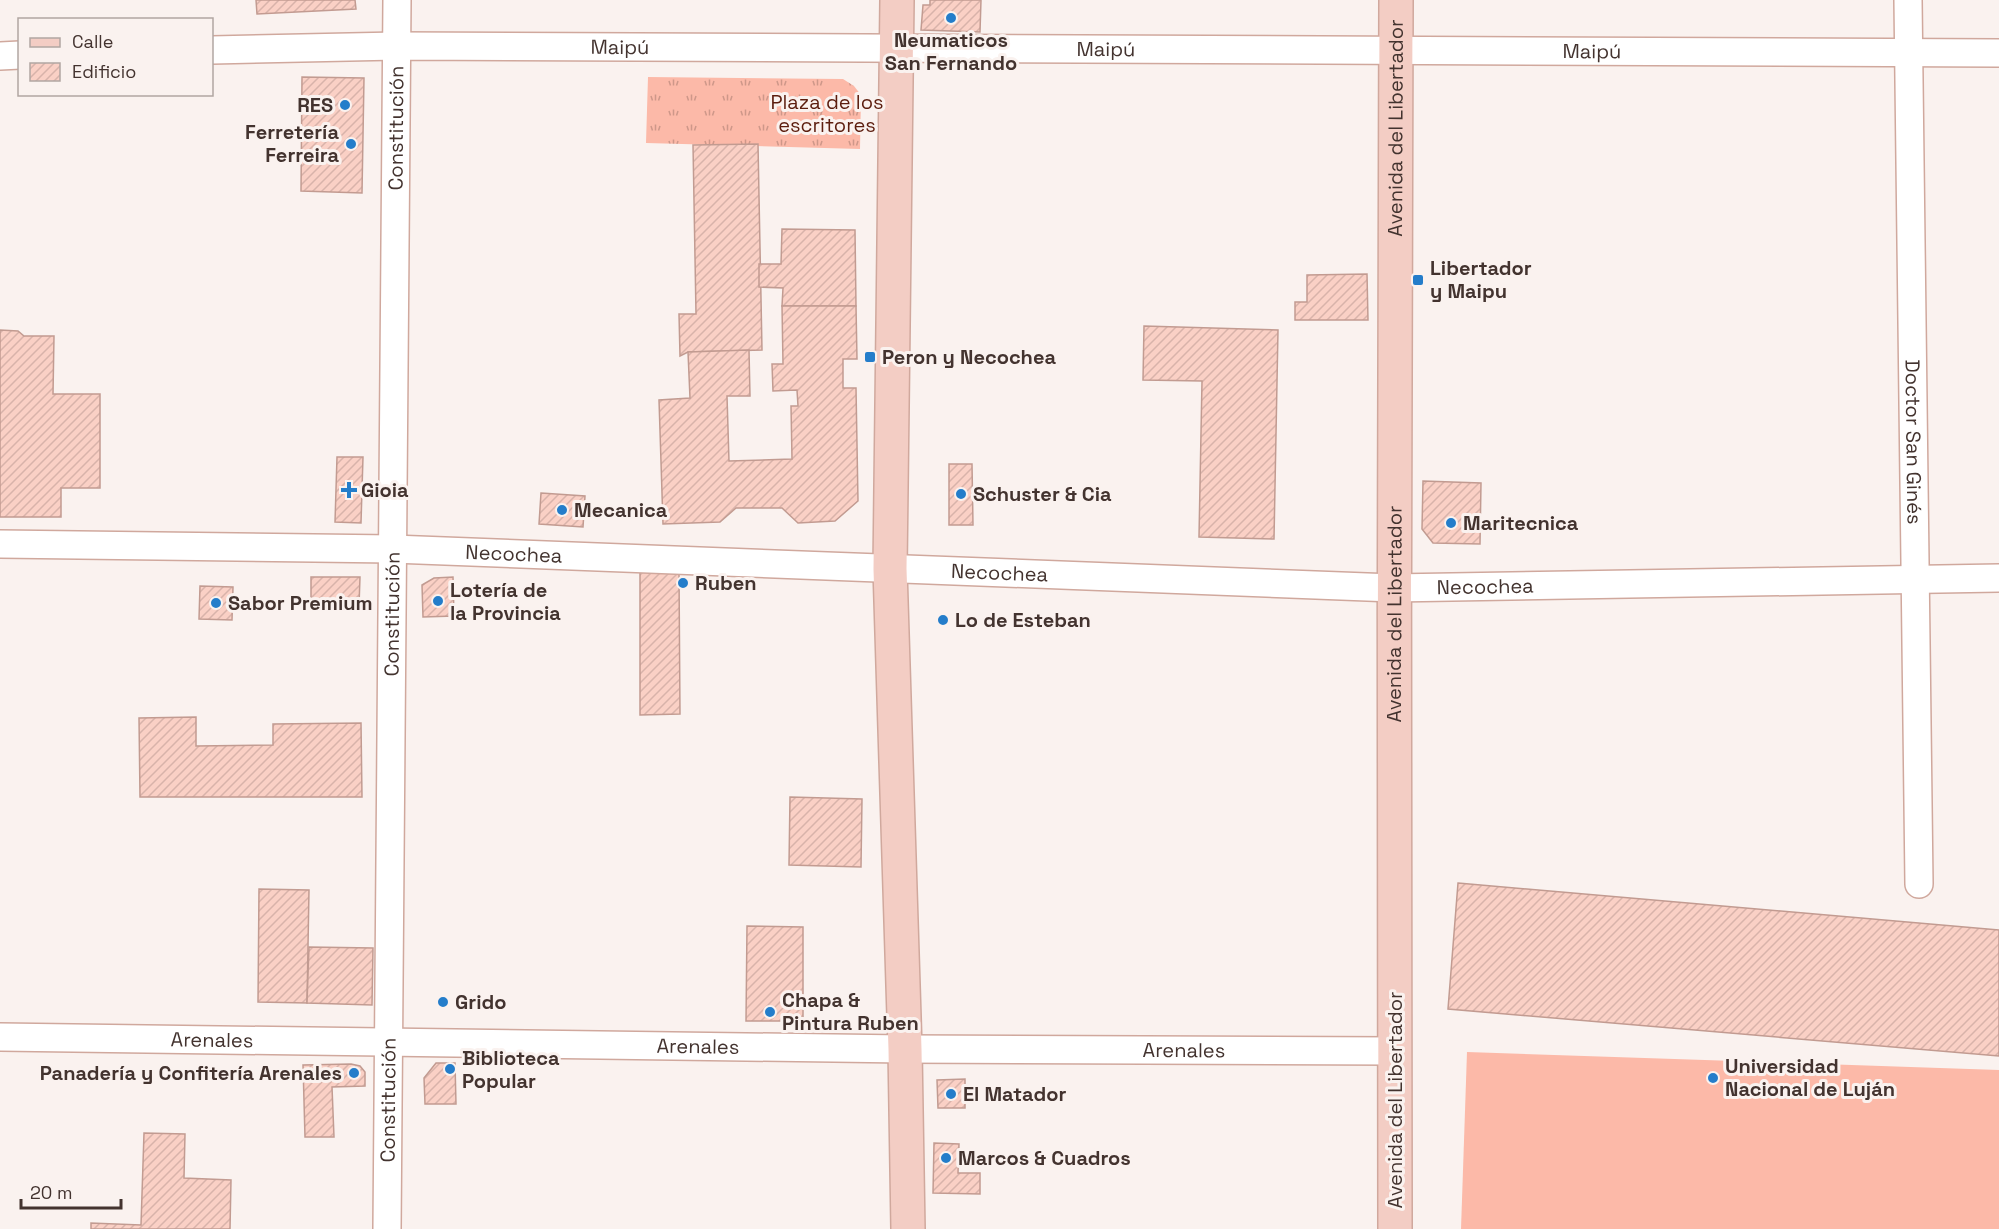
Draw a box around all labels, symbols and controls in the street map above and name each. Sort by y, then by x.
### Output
marker: Neumaticos San Fernando [944,11,958,25]
legend [18,18,213,96]
street label: Avenida del Libertador [1382,19,1409,237]
place label: Neumaticos San Fernando [885,27,1017,76]
text: Calle [72,30,113,53]
street label: Maipú [590,34,649,60]
street label: Maipú [1076,36,1135,62]
street label: Maipú [1562,38,1621,64]
text: Edificio [72,60,136,83]
street label: Constitución [382,65,409,191]
park label: Plaza de los escritores [770,89,884,138]
place label: RES [297,92,333,118]
marker: RES [338,98,352,112]
place label: Ferretería Ferreira [245,119,339,168]
marker: Ferretería Ferreira [344,137,358,151]
place label: Libertador y Maipu [1430,255,1532,304]
marker: Libertador y Maipu [1411,273,1425,287]
place label: Peron y Necochea [882,344,1056,370]
marker: Peron y Necochea [863,350,877,364]
street label: Doctor San Ginés [1899,359,1928,525]
place label: Gioia [361,477,409,503]
place label: Schuster & Cia [973,481,1112,507]
marker: Gioia [342,483,356,497]
marker: Schuster & Cia [954,487,968,501]
place label: Mecanica [574,497,668,523]
marker: Mecanica [555,503,569,517]
street label: Avenida del Libertador [1381,505,1407,723]
place label: Maritecnica [1463,510,1579,536]
marker: Maritecnica [1444,516,1458,530]
street label: Necochea [465,539,563,569]
street label: Constitución [378,551,406,677]
street label: Necochea [951,558,1049,588]
place label: Ruben [695,570,757,596]
street label: Necochea [1436,573,1534,600]
marker: Ruben [676,576,690,590]
place label: Lotería de la Provincia [450,577,561,626]
place label: Sabor Premium [228,590,373,616]
marker: Lotería de la Provincia [431,594,445,608]
marker: Sabor Premium [209,596,223,610]
place label: Lo de Esteban [955,607,1091,633]
marker: Lo de Esteban [936,613,950,627]
place label: Chapa & Pintura Ruben [782,987,919,1036]
place label: Grido [455,989,506,1015]
street label: Avenida del Libertador [1382,991,1408,1209]
marker: Grido [436,995,450,1009]
marker: Chapa & Pintura Ruben [763,1005,777,1019]
street label: Arenales [170,1026,254,1053]
street label: Arenales [656,1033,739,1060]
street label: Constitución [375,1037,402,1163]
street label: Arenales [1143,1037,1225,1063]
place label: Biblioteca Popular [462,1045,560,1094]
place label: Universidad Nacional de Luján [1725,1053,1895,1102]
place label: Panadería y Confitería Arenales [40,1060,342,1086]
marker: Biblioteca Popular [443,1062,457,1076]
marker: Panadería y Confitería Arenales [347,1066,361,1080]
marker: Universidad Nacional de Luján [1706,1071,1720,1085]
place label: El Matador [963,1081,1066,1107]
marker: El Matador [944,1087,958,1101]
place label: Marcos & Cuadros [958,1145,1131,1171]
marker: Marcos & Cuadros [939,1151,953,1165]
scale bar [21,1172,122,1210]
text: 20 m [30,1181,73,1204]

